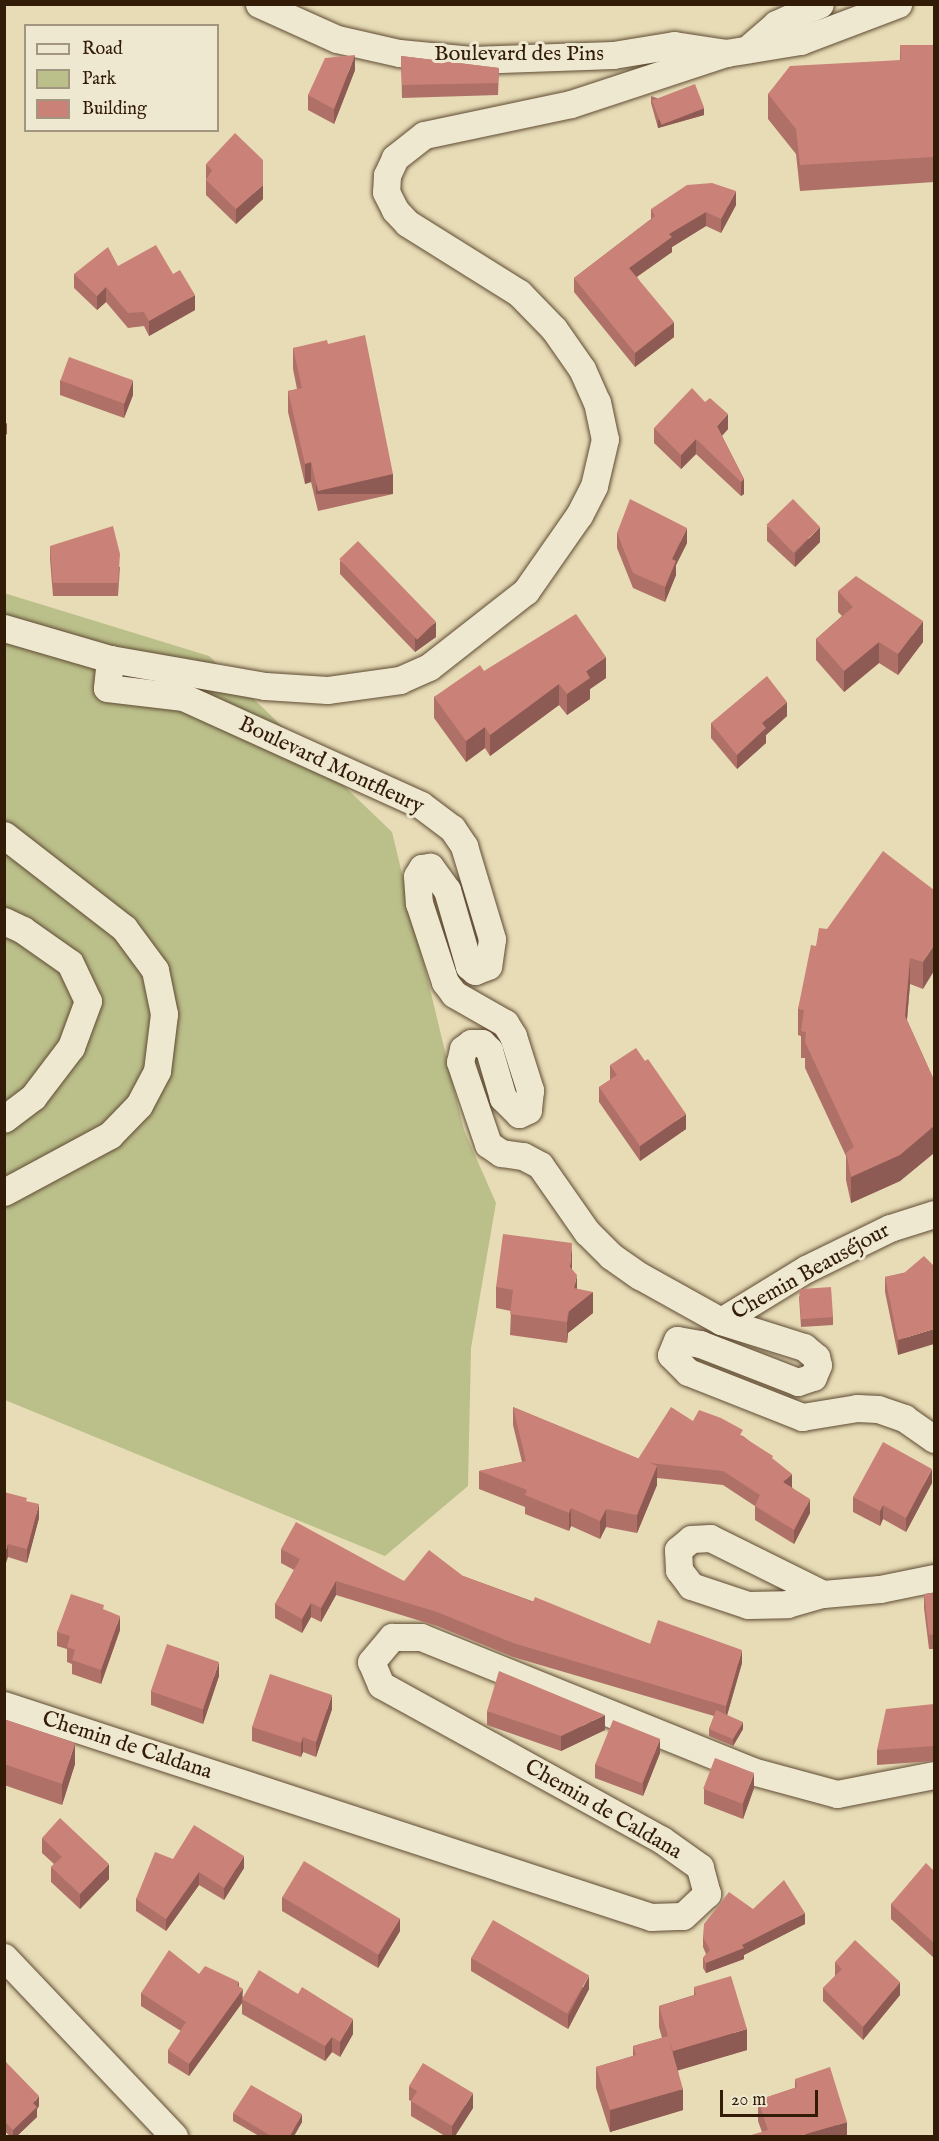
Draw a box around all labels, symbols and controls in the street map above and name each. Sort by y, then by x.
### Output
legend [24,24,219,132]
text: Road [82,38,123,61]
street label: Boulevard des Pins [434,42,604,68]
text: Park [82,68,116,91]
text: Building [82,98,147,121]
street label: Boulevard Montfleury [234,712,428,820]
street label: Chemin Beauséjour [727,1218,895,1326]
street label: Chemin de Caldana [39,1706,215,1786]
street label: Chemin de Caldana [520,1754,686,1866]
scale bar [723,2078,820,2116]
text: 20 m [731,2089,766,2112]

